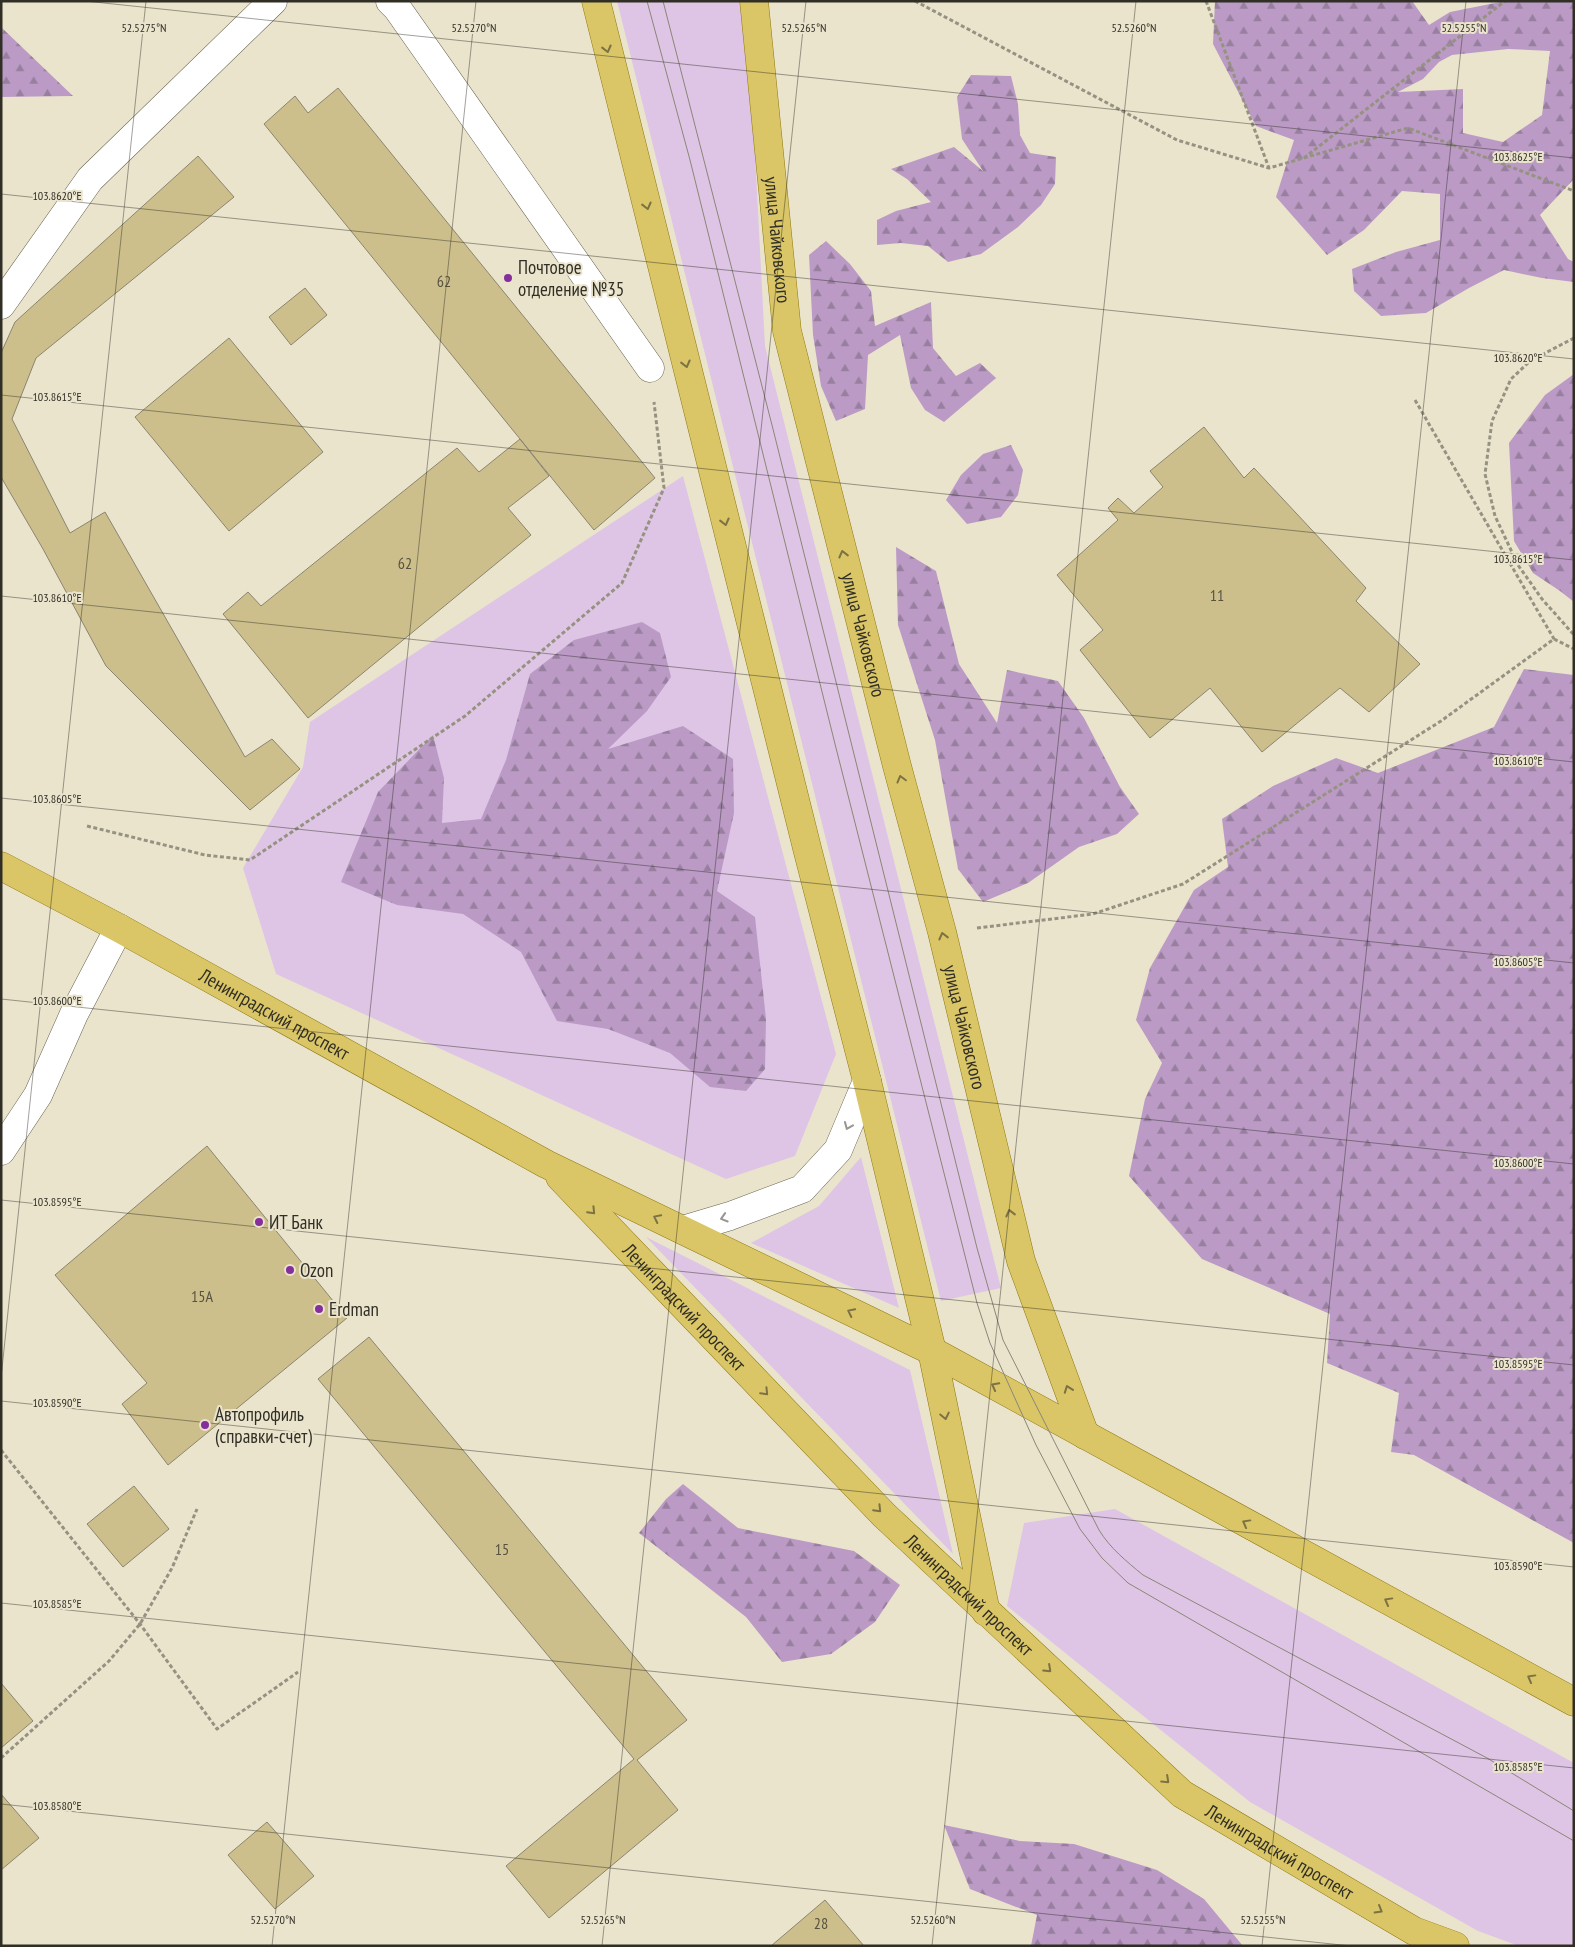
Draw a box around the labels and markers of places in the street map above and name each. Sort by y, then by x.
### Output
place label: Почтовое отделение №35 [518,255,624,301]
marker: Почтовое отделение №35 [502,272,514,284]
place label: ИТ Банк [269,1210,324,1234]
marker: ИТ Банк [253,1216,265,1228]
place label: Ozon [300,1258,333,1282]
marker: Ozon [284,1264,296,1276]
place label: Erdman [329,1297,379,1321]
marker: Erdman [313,1303,325,1315]
place label: Автопрофиль (справки-счет) [215,1402,313,1448]
marker: Автопрофиль (справки-счет) [199,1419,211,1431]

